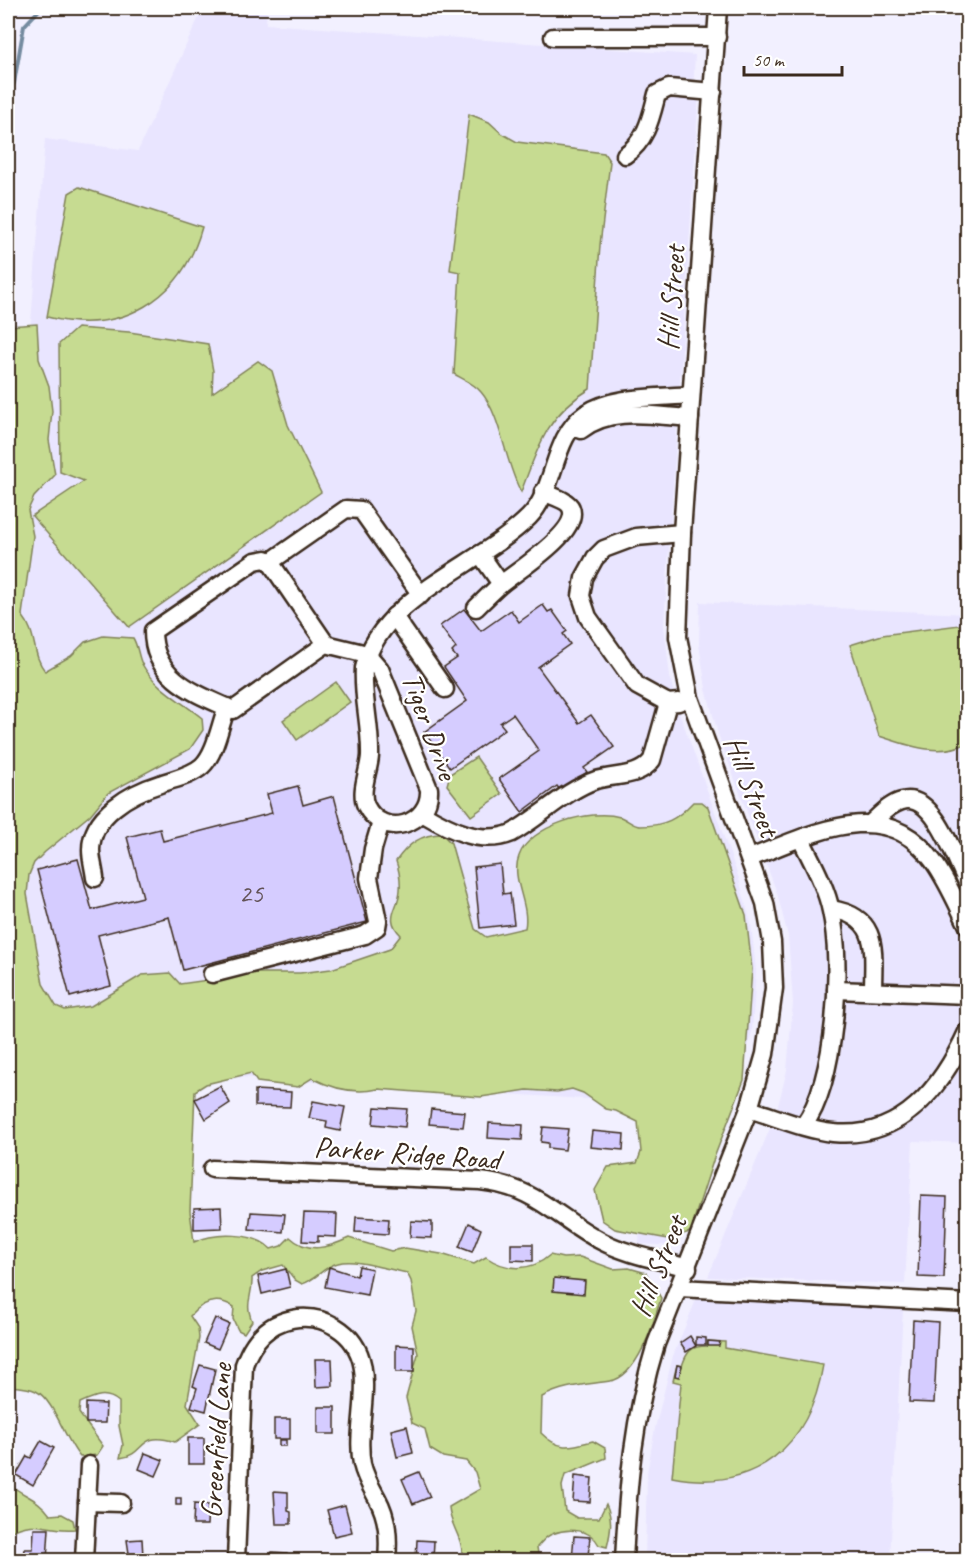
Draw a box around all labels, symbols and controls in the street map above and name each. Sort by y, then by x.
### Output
scale bar [744,39,842,77]
text: 50 m [753,49,786,71]
street label: Hill Street [648,241,694,352]
street label: Tiger Drive [393,667,468,787]
street label: Hill Street [715,730,790,845]
house number: 25 [239,876,265,910]
street label: Parker Ridge Road [313,1128,505,1179]
street label: Hill Street [621,1207,696,1322]
street label: Greenfield Lane [192,1360,241,1520]

